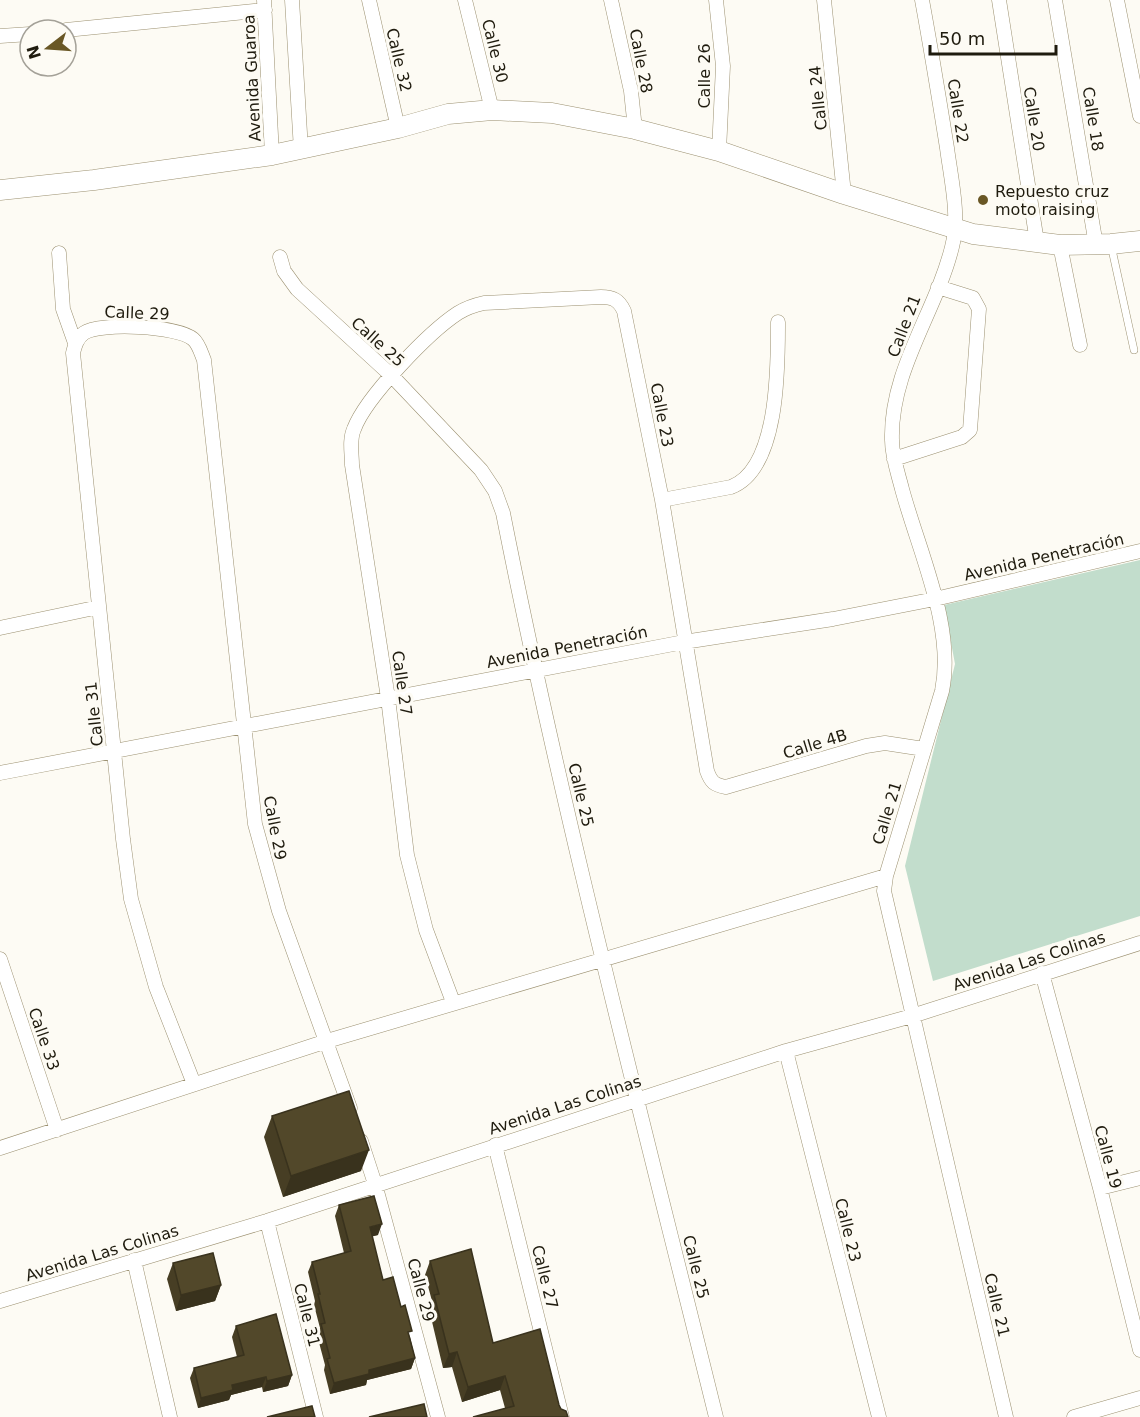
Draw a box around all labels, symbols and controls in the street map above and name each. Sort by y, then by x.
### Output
street label: Avenida Guaroa [239,14,265,142]
street label: Calle 30 [478,17,512,85]
north arrow [18,18,78,78]
scale bar [930,18,1056,56]
street label: Calle 32 [382,26,416,94]
street label: Calle 28 [625,27,657,95]
text: 50 m [939,28,985,49]
text: N [23,43,45,61]
street label: Calle 26 [695,43,714,109]
street label: Calle 24 [805,65,831,131]
street label: Calle 22 [944,77,972,145]
street label: Calle 20 [1020,85,1048,153]
street label: Calle 18 [1079,85,1107,153]
place label: Repuesto cruz moto raising [995,182,1109,219]
marker: Repuesto cruz moto raising [976,193,990,207]
street label: Calle 21 [883,292,925,360]
street label: Calle 29 [104,302,170,324]
street label: Calle 25 [347,313,409,371]
street label: Calle 23 [646,381,678,449]
street label: Avenida Penetración [962,529,1126,585]
street label: Avenida Penetración [485,622,649,672]
street label: Calle 27 [388,649,416,717]
street label: Calle 31 [81,681,107,747]
street label: Calle 4B [781,725,849,763]
street label: Calle 25 [564,761,598,829]
street label: Calle 21 [868,779,906,847]
street label: Calle 29 [259,794,291,862]
street label: Avenida Las Colinas [950,927,1108,995]
street label: Calle 33 [24,1005,64,1073]
street label: Avenida Las Colinas [486,1071,644,1139]
street label: Calle 19 [1090,1123,1126,1191]
street label: Calle 23 [831,1196,865,1264]
street label: Avenida Las Colinas [23,1221,181,1285]
street label: Calle 25 [679,1233,713,1301]
street label: Calle 27 [528,1243,562,1311]
street label: Calle 29 [403,1256,439,1324]
street label: Calle 21 [980,1271,1014,1339]
street label: Calle 31 [290,1281,324,1349]

